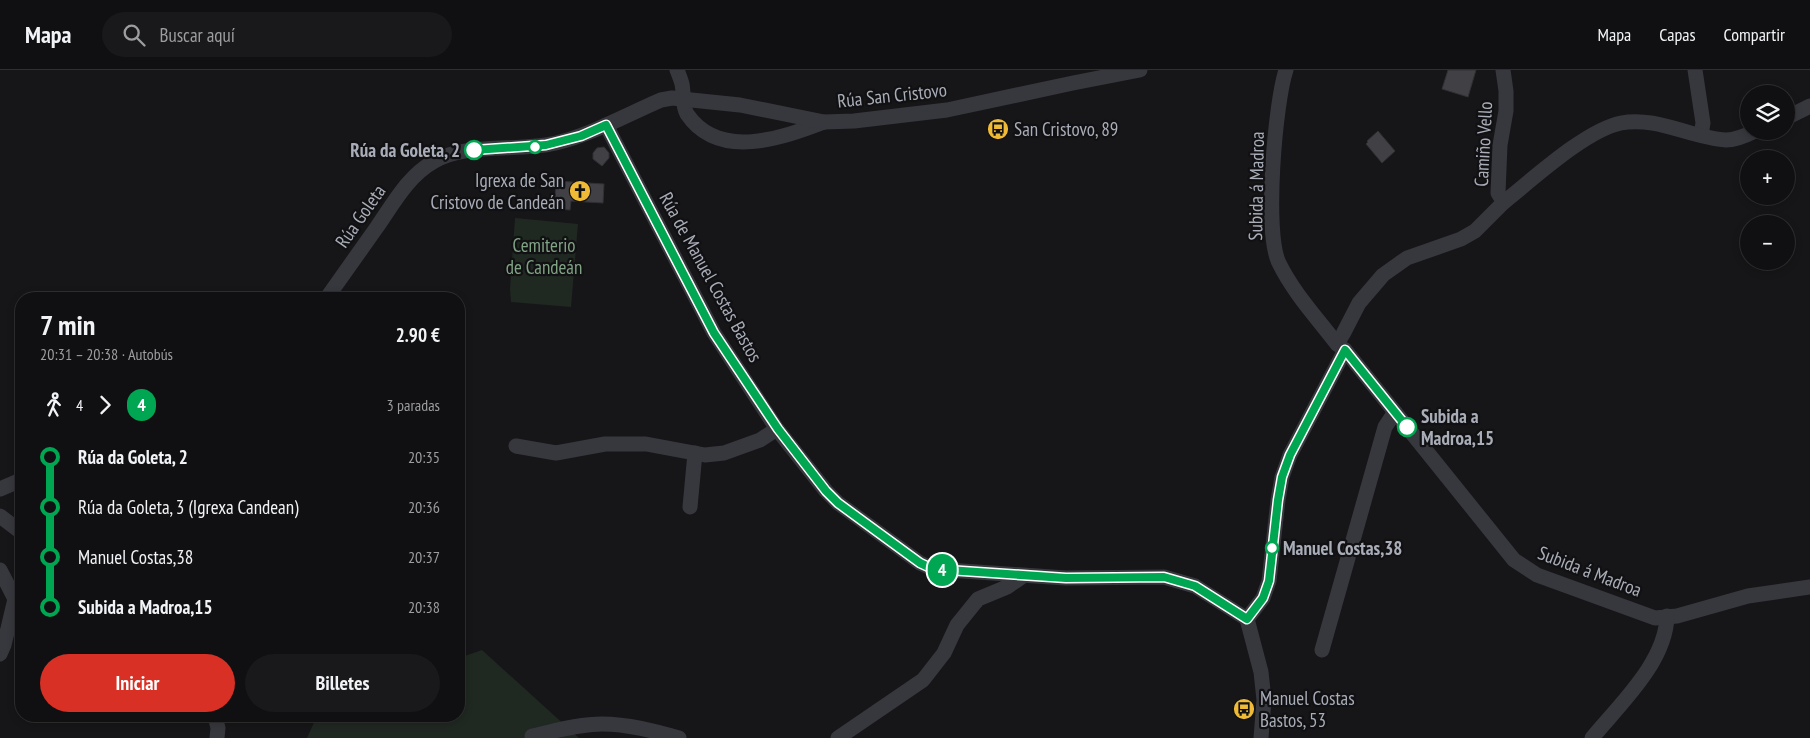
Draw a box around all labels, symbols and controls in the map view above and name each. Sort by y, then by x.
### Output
search box [102,12,452,57]
text: Mapa [25,19,72,50]
icon: search [120,21,148,49]
text: Buscar aquí [160,23,235,47]
text: Mapa [1598,23,1631,46]
text: Capas [1659,23,1696,46]
text: Compartir [1724,23,1785,46]
street label: Rúa San Cristovo [836,77,948,113]
map controls [1740,85,1795,270]
button: layers [1740,85,1795,140]
street label: Camiño Vello [1469,101,1497,187]
bus stop icon: San Cristovo, 89 [986,117,1010,141]
place label: San Cristovo, 89 [1014,117,1118,141]
street label: Subida á Madroa [1243,131,1269,241]
place label: Rúa da Goleta, 2 [350,138,460,162]
marker: Rúa da Goleta, 2 [464,140,484,160]
unlabelled marker [528,140,542,154]
button: + [1740,150,1795,205]
place label: Igrexa de San Cristovo de Candeán [431,168,564,214]
church icon: Igrexa de San Cristovo de Candeán [568,179,592,203]
street label: Rúa Goleta [330,180,390,252]
street label: Rúa de Manuel Costas Bastos [654,188,768,366]
button: − [1740,215,1795,270]
park label: Cemiterio de Candeán [506,233,582,279]
text: 7 min [40,306,95,343]
text: 2.90 € [396,323,440,347]
text: 20:31 – 20:38 · Autobús [40,344,173,364]
icon: walk [40,391,68,419]
icon: forward [91,391,119,419]
text: 4 [137,393,146,416]
text: 4 [76,395,83,415]
text: 3 paradas [387,395,440,415]
place label: Subida a Madroa,15 [1421,404,1494,450]
marker: Subida a Madroa,15 [1397,417,1417,437]
text: Rúa da Goleta, 2 [78,445,188,469]
text: 20:35 [408,447,440,467]
text: Rúa da Goleta, 3 (Igrexa Candean) [78,495,298,519]
text: 20:36 [408,497,440,517]
place label: Manuel Costas,38 [1283,536,1402,560]
street label: Subida á Madroa [1535,540,1645,602]
marker: Manuel Costas,38 [1265,541,1279,555]
text: Manuel Costas,38 [78,545,193,569]
text: 20:37 [408,547,440,567]
line badge: 4 [926,554,958,586]
text: 4 [938,558,946,581]
text: Subida a Madroa,15 [78,595,213,619]
text: 20:38 [408,597,440,617]
button: Iniciar [40,654,235,712]
button: Billetes [245,654,440,712]
place label: Manuel Costas Bastos, 53 [1260,686,1355,732]
bus stop icon: Manuel Costas Bastos, 53 [1232,697,1256,721]

